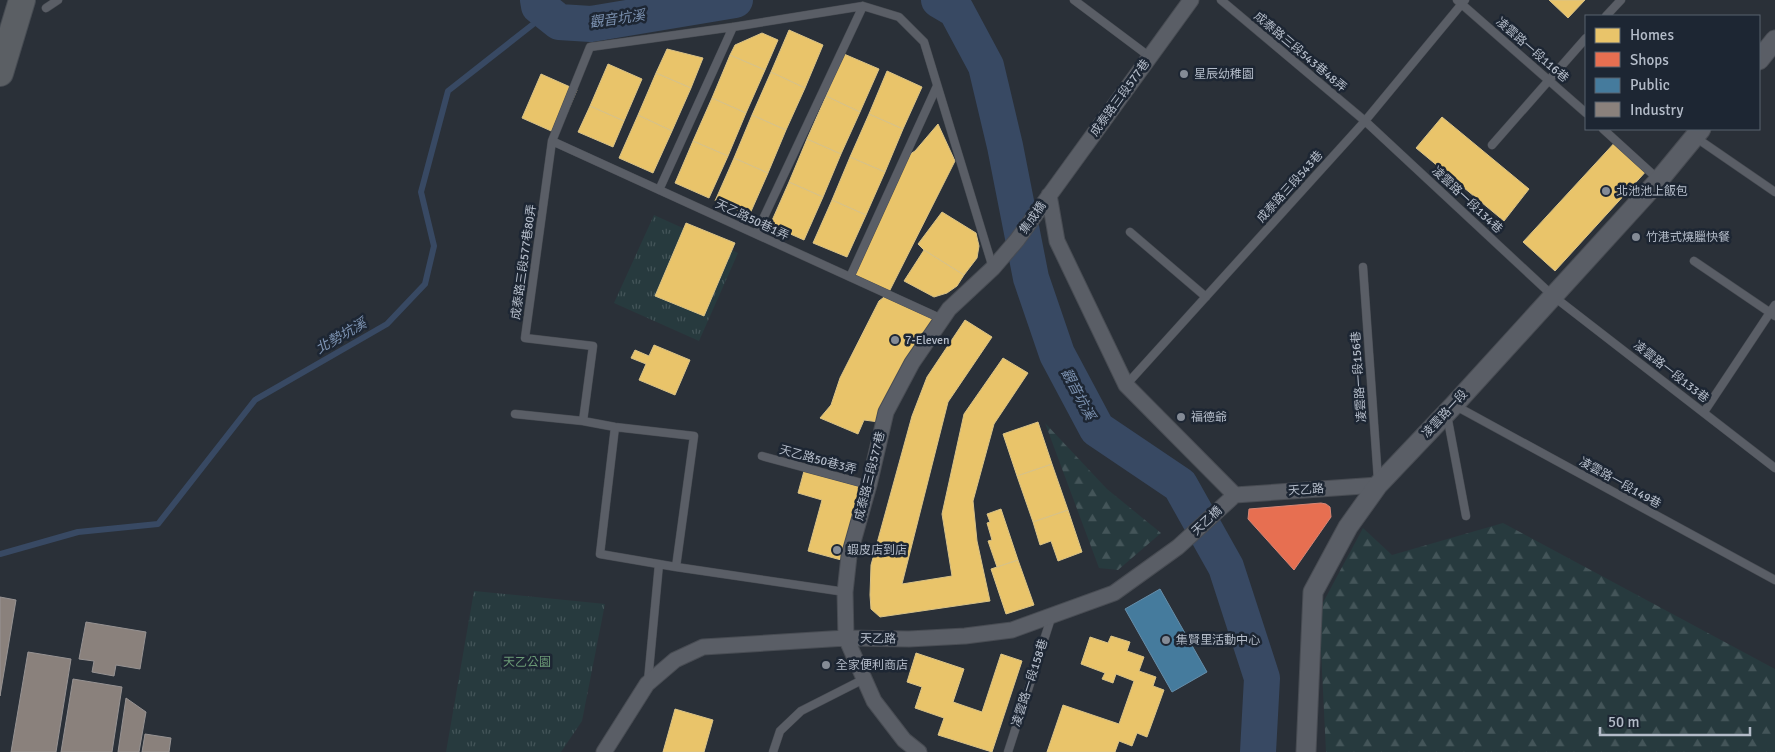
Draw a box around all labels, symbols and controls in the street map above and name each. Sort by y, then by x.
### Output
water label: 觀音坑溪 [588,6,648,31]
street label: 成泰路三段543巷48弄 [1251,9,1349,95]
street label: 凌雲路一段116巷 [1493,14,1571,86]
legend [1585,15,1760,130]
text: Homes [1630,26,1674,44]
text: Shops [1630,51,1669,69]
street label: 成泰路三段577巷 [1087,57,1153,139]
place label: 星辰幼稚園 [1194,67,1254,82]
marker: 星辰幼稚園 [1178,68,1190,80]
text: Public [1630,76,1670,94]
text: Industry [1630,101,1683,119]
street label: 成泰路三段543巷 [1254,148,1326,226]
street label: 凌雲路一段134巷 [1428,163,1506,237]
place label: 北池池上飯包 [1616,184,1688,199]
marker: 北池池上飯包 [1600,185,1612,197]
street label: 天乙路50巷1弄 [713,196,791,244]
street label: 集成橋 [1017,199,1049,237]
street label: 成泰路三段577巷80弄 [508,203,540,321]
place label: 竹港式燒臘快餐 [1646,230,1730,245]
marker: 竹港式燒臘快餐 [1630,231,1642,243]
water label: 北勢坑溪 [313,314,371,357]
street label: 凌雲路一段156巷 [1348,331,1370,423]
place label: 7-Eleven [905,333,950,348]
marker: 7-Eleven [889,334,901,346]
street label: 凌雲路一段133巷 [1630,338,1712,406]
water label: 觀音坑溪 [1057,365,1100,424]
street label: 凌雲路一段 [1419,387,1471,441]
place label: 福德爺 [1191,410,1227,425]
marker: 福德爺 [1175,411,1187,423]
street label: 成泰路三段577巷 [852,430,888,522]
street label: 天乙路50巷3弄 [778,442,858,478]
street label: 凌雲路一段149巷 [1576,454,1664,512]
street label: 天乙路 [1288,481,1324,499]
street label: 天乙橋 [1189,503,1225,539]
place label: 蝦皮店到店 [847,543,907,558]
marker: 蝦皮店到店 [831,544,843,556]
street label: 天乙路 [860,631,896,647]
place label: 集賢里活動中心 [1176,633,1260,648]
marker: 集賢里活動中心 [1160,634,1172,646]
street label: 凌雲路一段158巷 [1009,637,1051,729]
park label: 天乙公園 [503,655,551,670]
place label: 全家便利商店 [836,658,908,673]
marker: 全家便利商店 [820,659,832,671]
scale bar [1600,704,1750,736]
text: 50 m [1608,713,1639,731]

